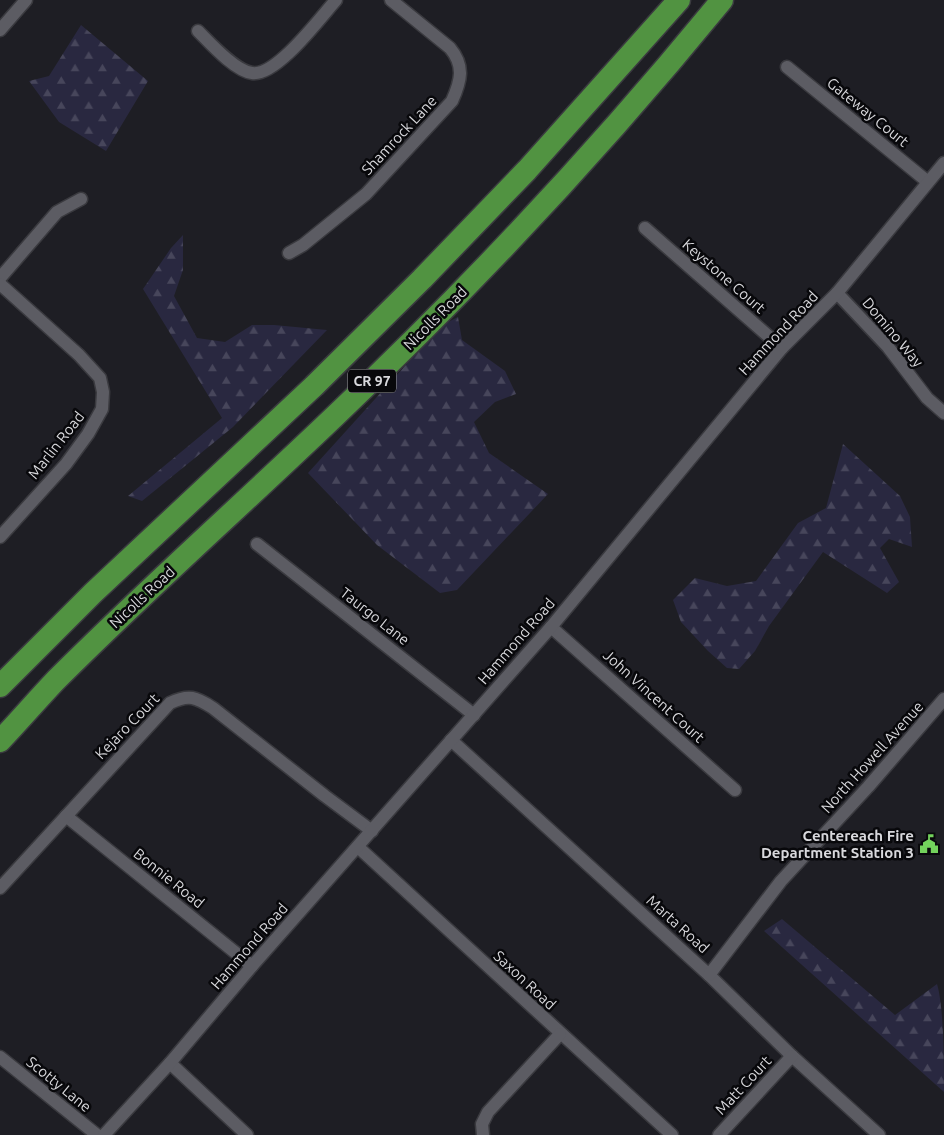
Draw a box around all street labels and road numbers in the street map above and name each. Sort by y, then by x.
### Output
street label: Gateway Court [824,74,912,150]
street label: Shamrock Lane [358,92,440,178]
street label: Keystone Court [679,235,769,317]
street label: Nicolls Road [400,283,470,353]
street label: Hammond Road [735,288,821,378]
street label: Domino Way [859,294,927,370]
road number: CR 97 [348,370,396,392]
street label: Marlin Road [24,408,88,482]
street label: Nicolls Road [106,563,178,631]
street label: Taurgo Lane [337,584,413,648]
street label: Hammond Road [474,595,558,687]
street label: John Vincent Court [600,646,708,746]
street label: Kejaro Court [92,690,163,762]
street label: North Howell Avenue [817,698,927,816]
street label: Bonnie Road [130,845,208,911]
street label: Marta Road [643,892,713,956]
street label: Hammond Road [207,900,291,992]
street label: Saxon Road [491,947,559,1013]
street label: Matt Court [712,1052,775,1118]
street label: Scotty Lane [23,1053,95,1115]

